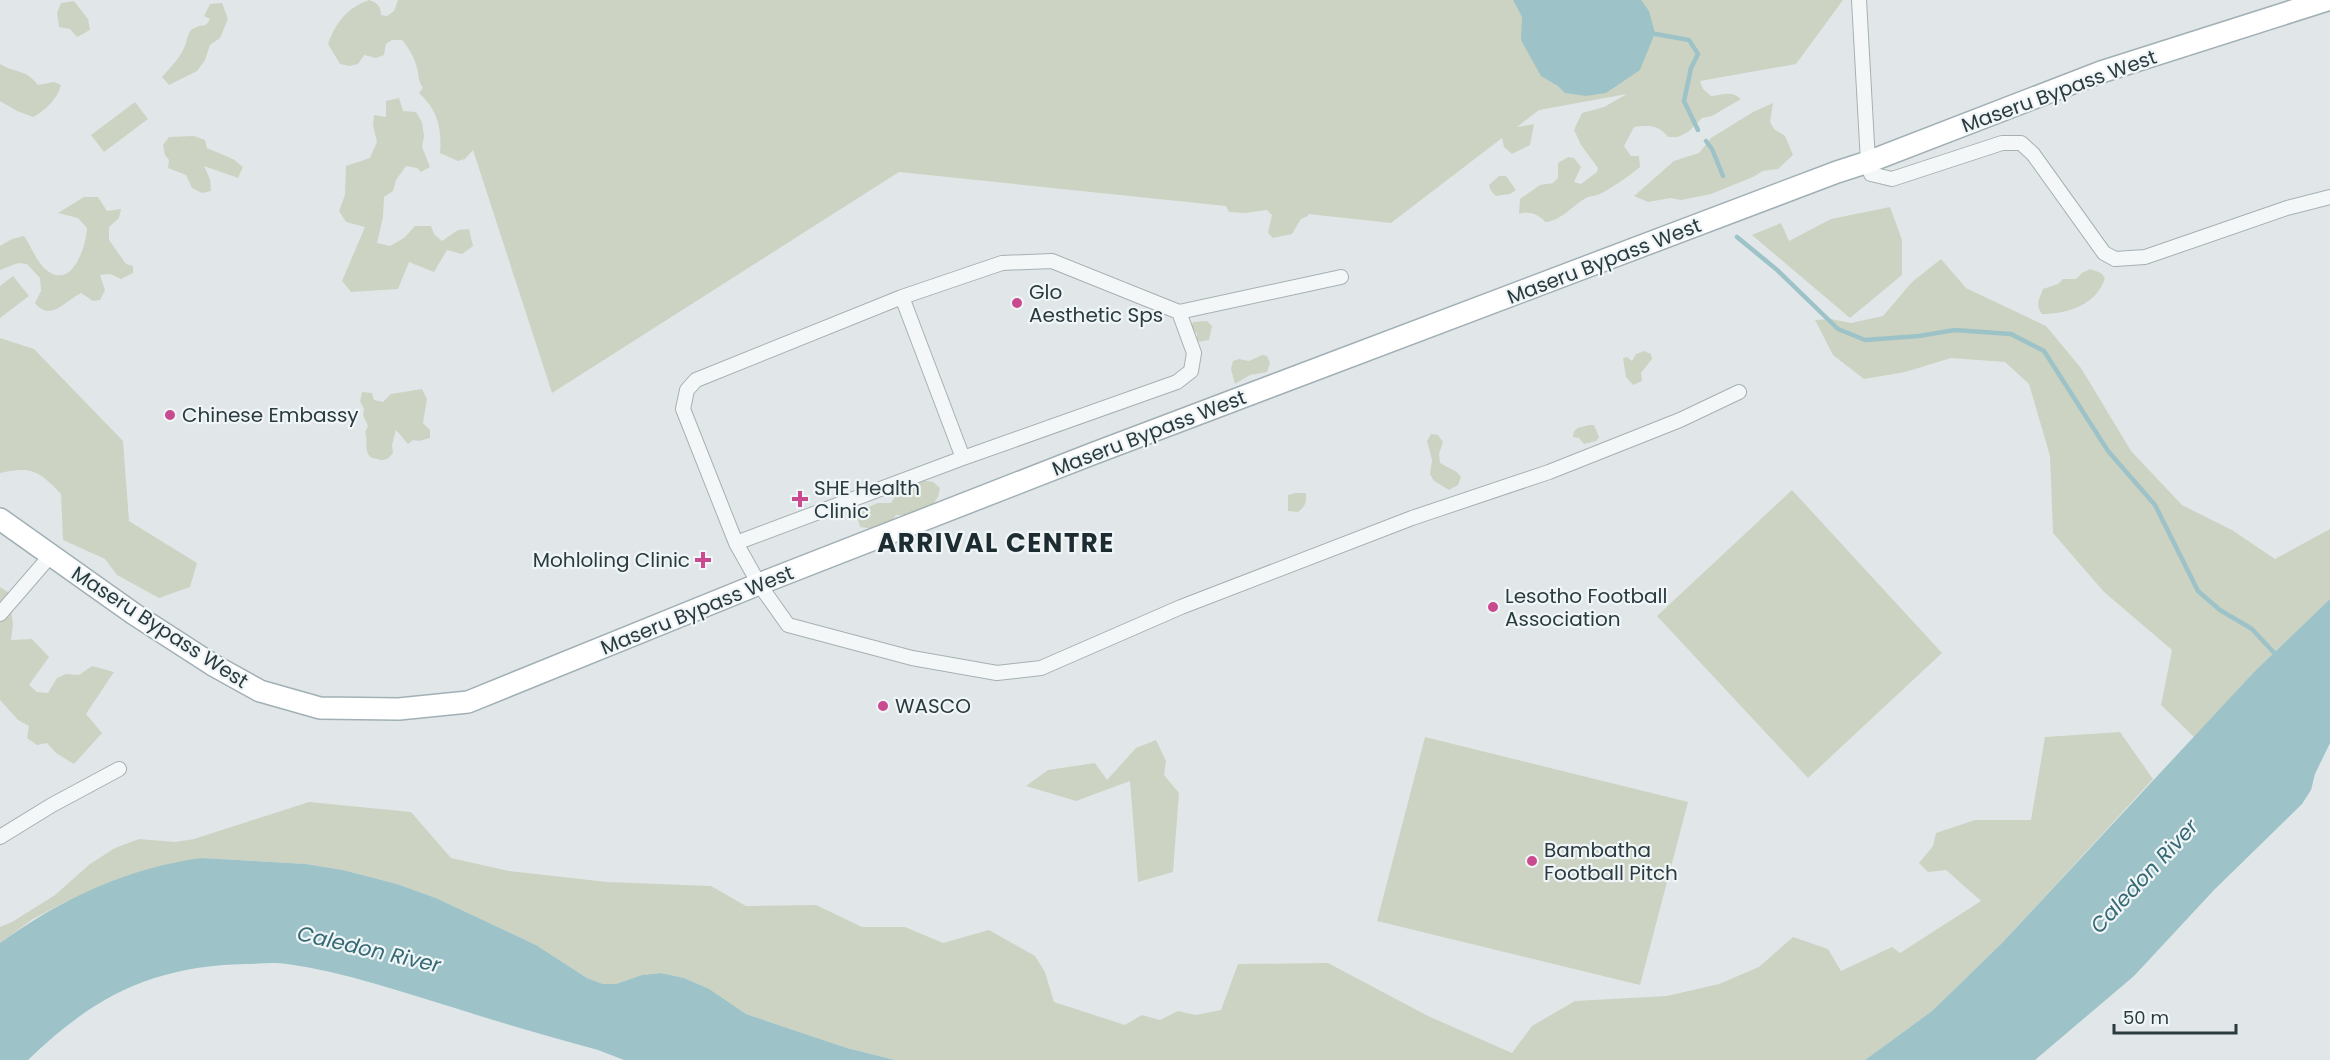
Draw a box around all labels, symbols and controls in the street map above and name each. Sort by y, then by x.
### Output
street label: Maseru Bypass West [1958,43,2160,139]
street label: Maseru Bypass West [1503,211,1705,311]
place label: Glo Aesthetic Sps [1029,278,1163,329]
marker: Glo Aesthetic Sps [1010,296,1024,310]
street label: Maseru Bypass West [1048,383,1250,483]
place label: Chinese Embassy [182,401,359,429]
marker: Chinese Embassy [163,408,177,422]
place label: SHE Health Clinic [814,474,920,525]
marker: SHE Health Clinic [791,490,809,508]
district label: ARRIVAL CENTRE [877,525,1115,561]
place label: Mohloling Clinic [533,546,690,574]
marker: Mohloling Clinic [694,551,712,569]
street label: Maseru Bypass West [66,559,254,695]
street label: Maseru Bypass West [596,559,798,661]
place label: Lesotho Football Association [1505,582,1667,633]
marker: Lesotho Football Association [1486,600,1500,614]
place label: WASCO [895,692,971,720]
marker: WASCO [876,699,890,713]
water label: Caledon River [2083,812,2205,939]
place label: Bambatha Football Pitch [1544,836,1678,887]
marker: Bambatha Football Pitch [1525,854,1539,868]
water label: Caledon River [294,918,445,980]
scale bar [2114,997,2236,1035]
text: 50 m [2123,1005,2169,1030]

